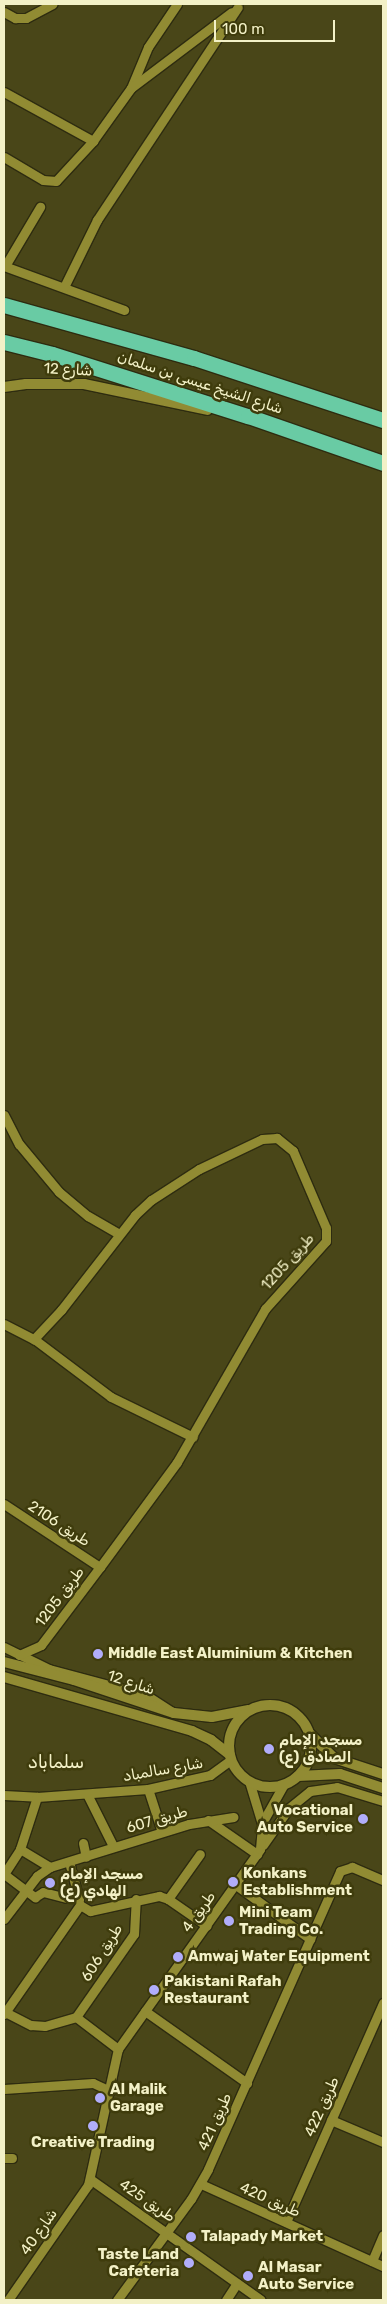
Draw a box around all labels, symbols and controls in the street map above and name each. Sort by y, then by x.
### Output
scale bar [217,10,338,42]
text: 100 m [222,20,264,38]
street label: شارع الشيخ عيسى بن سلمان [115,348,285,418]
street label: شارع 12 [43,360,93,380]
street label: طريق 1205 [258,1230,318,1294]
street label: طريق 2106 [25,1497,93,1551]
street label: طريق 1205 [32,1563,88,1631]
place label: Middle East Aluminium & Kitchen [108,1645,353,1663]
marker: Middle East Aluminium & Kitchen [92,1648,104,1660]
street label: شارع 12 [105,1667,157,1699]
place label: مسجد الإمام الصادق (ع) [279,1731,362,1766]
marker: مسجد الإمام الصادق (ع) [263,1743,275,1755]
district label: سلماباد [28,1751,84,1773]
street label: شارع سالمباد [122,1754,204,1786]
place label: Vocational Auto Service [257,1801,353,1836]
street label: طريق 607 [124,1803,190,1837]
marker: Vocational Auto Service [357,1813,369,1825]
place label: Konkans Establishment [243,1864,352,1899]
place label: مسجد الإمام الهادي (ع) [60,1865,143,1900]
marker: Konkans Establishment [227,1876,239,1888]
marker: مسجد الإمام الهادي (ع) [44,1877,56,1889]
street label: طريق 4 [178,1888,220,1936]
place label: Mini Team Trading Co. [239,1903,323,1938]
marker: Mini Team Trading Co. [223,1915,235,1927]
street label: طريق 606 [77,1921,127,1985]
place label: Amwaj Water Equipment [188,1948,370,1966]
marker: Amwaj Water Equipment [172,1951,184,1963]
place label: Pakistani Rafah Restaurant [164,1972,281,2007]
marker: Pakistani Rafah Restaurant [148,1984,160,1996]
street label: طريق 422 [301,2074,343,2140]
place label: Al Malik Garage [110,2080,167,2115]
street label: طريق 421 [194,2090,236,2154]
marker: Al Malik Garage [94,2092,106,2104]
marker: Creative Trading [87,2120,99,2132]
place label: Creative Trading [31,2134,155,2152]
street label: طريق 425 [116,2176,178,2226]
street label: طريق 420 [237,2179,303,2221]
street label: شارع 40 [17,2205,61,2259]
place label: Talapady Market [201,2228,323,2246]
marker: Talapady Market [185,2231,197,2243]
place label: Taste Land Cafeteria [98,2245,179,2280]
marker: Taste Land Cafeteria [183,2257,195,2269]
place label: Al Masar Auto Service [258,2258,354,2293]
marker: Al Masar Auto Service [242,2270,254,2282]

